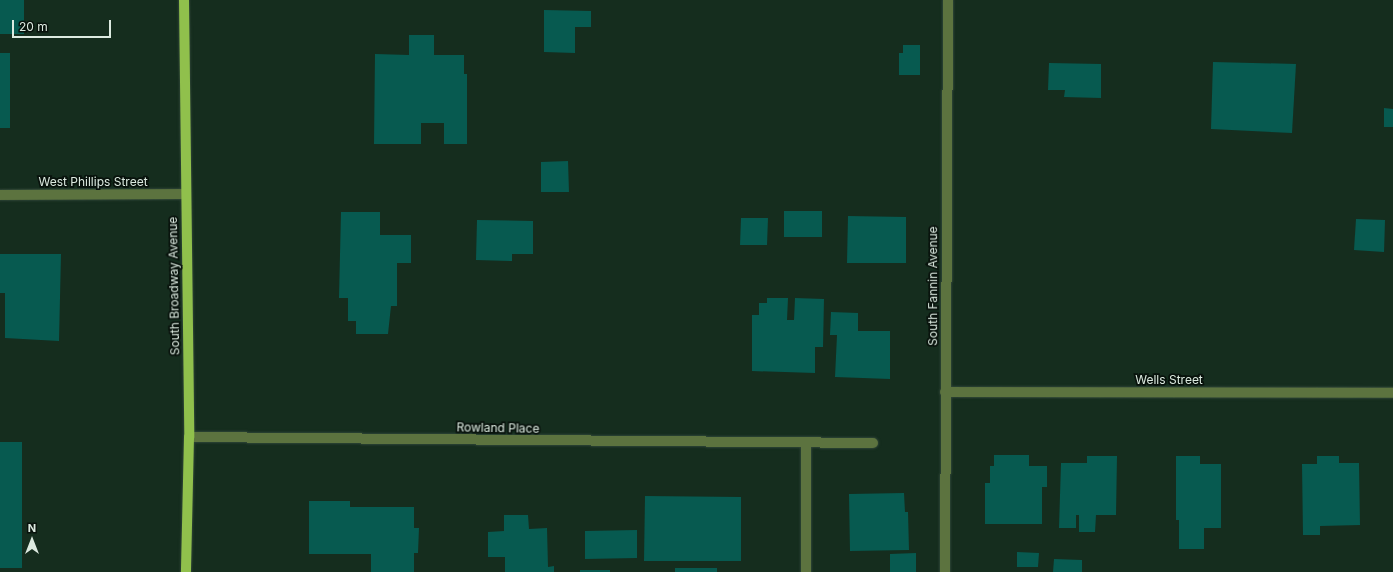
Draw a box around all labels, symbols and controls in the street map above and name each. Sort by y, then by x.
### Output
scale bar [14,12,113,38]
text: 20 m [19,19,48,34]
street label: West Phillips Street [38,175,148,189]
street label: South Broadway Avenue [166,217,182,355]
street label: South Fannin Avenue [926,226,940,346]
street label: Wells Street [1135,373,1203,387]
street label: Rowland Place [456,420,540,436]
north arrow [12,520,52,560]
text: N [28,521,36,535]

